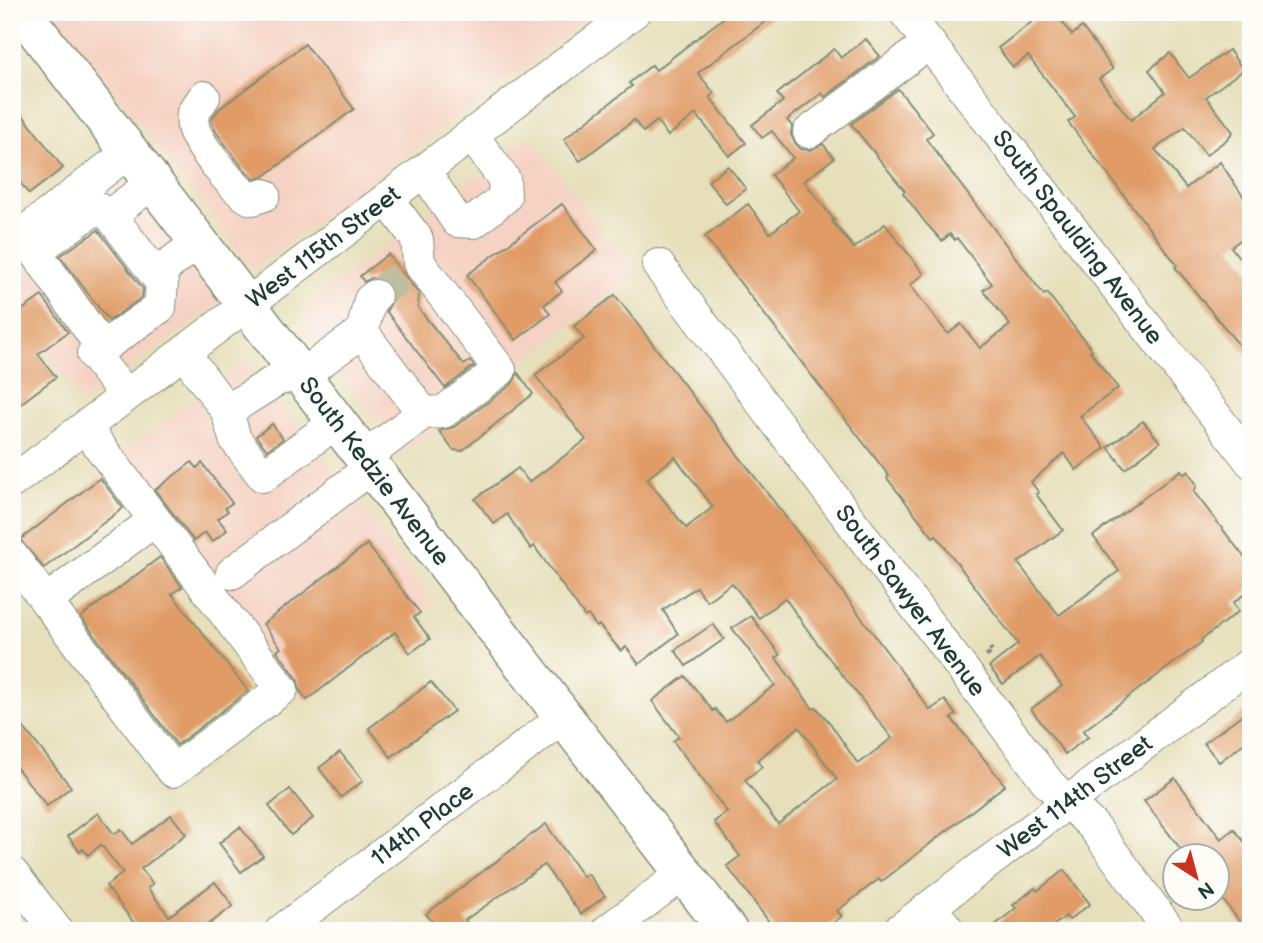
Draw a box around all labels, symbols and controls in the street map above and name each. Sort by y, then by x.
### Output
street label: South Spaulding Avenue [986,125,1169,350]
street label: West 115th Street [241,179,407,315]
street label: South Kedzie Avenue [293,371,456,572]
street label: South Sawyer Avenue [829,499,992,702]
street label: West 114th Street [992,729,1159,865]
street label: 114th Place [365,776,480,873]
north arrow [1162,842,1232,912]
text: N [1193,876,1218,903]

